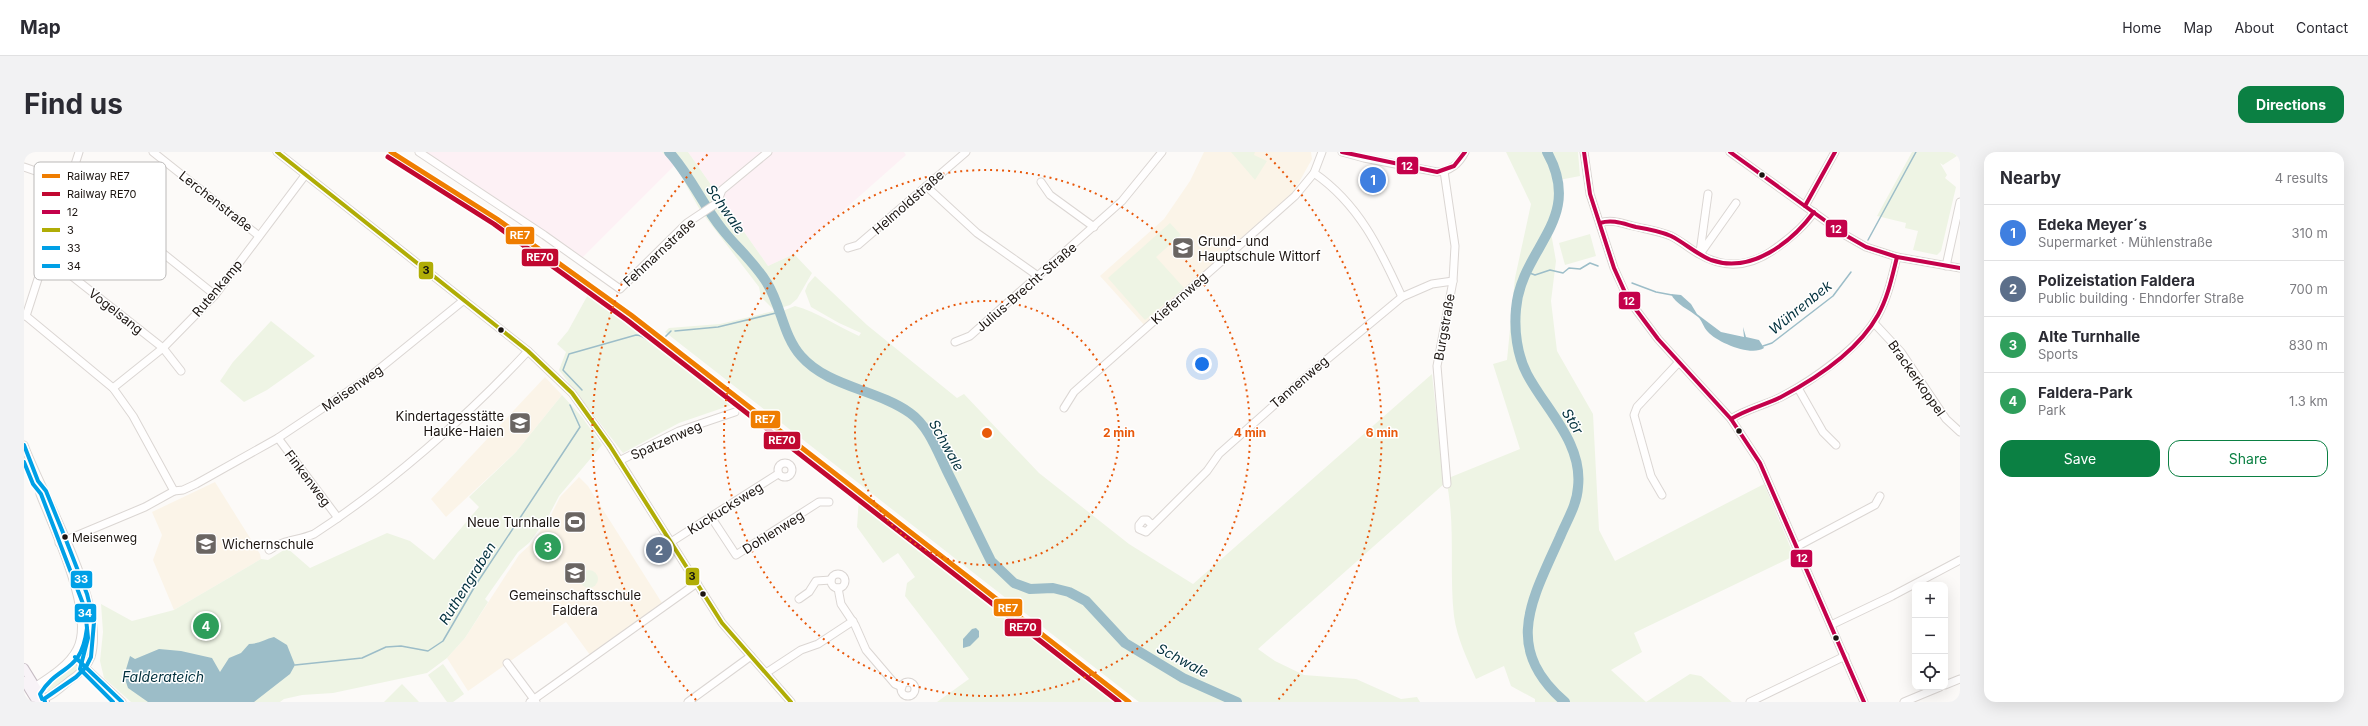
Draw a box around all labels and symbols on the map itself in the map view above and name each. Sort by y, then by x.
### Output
line badge: 12 [1396,156,1419,175]
text: 12 [1401,159,1413,173]
legend [34,162,166,280]
pin: 1 [1360,165,1386,195]
street label: Lerchenstraße [176,167,256,235]
street label: Helmoldstraße [869,167,947,237]
text: Railway RE7 [67,169,130,183]
unlabelled marker [1757,170,1767,180]
water label: Schwale [703,181,749,237]
text: Railway RE70 [67,187,137,201]
text: 12 [67,205,78,219]
street label: Fehmarnstraße [620,215,698,289]
line badge: 12 [1825,219,1848,238]
text: 12 [1830,222,1842,236]
text: 3 [67,223,74,237]
line badge: RE7 [505,226,535,245]
text: RE7 [510,228,530,242]
place label: Grund- und Hauptschule Wittorf [1198,233,1321,264]
school or university icon: Grund- und Hauptschule Wittorf [1170,235,1196,261]
street label: Julius-Brecht-Straße [972,239,1080,335]
text: 33 [67,241,81,255]
line badge: RE70 [521,248,559,267]
text: RE70 [526,250,554,264]
street label: Rutenkamp [189,256,245,320]
text: 34 [67,259,81,273]
line badge: 3 [418,261,434,280]
text: 3 [422,263,430,277]
street label: Kiefernweg [1147,268,1211,328]
water label: Wührenbek [1765,276,1835,338]
street label: Vogelsang [86,285,146,337]
line badge: 12 [1618,291,1641,310]
street label: Burgstraße [1430,292,1458,362]
text: 12 [1623,294,1635,308]
unlabelled marker [496,325,506,335]
street label: Brackerkoppel [1885,337,1949,419]
street label: Tannenweg [1267,353,1331,411]
your location [1192,354,1212,374]
street label: Meisenweg [319,361,385,415]
water label: Stör [1559,405,1588,438]
place label: Kindertagesstätte Hauke-Haien [395,408,504,439]
school or university icon: Kindertagesstätte Hauke-Haien [507,410,533,436]
line badge: RE7 [750,410,781,429]
text: RE7 [755,412,775,426]
water label: Schwale [926,416,968,474]
street label: Spatzenweg [628,417,704,463]
text: 2 min [1103,425,1135,440]
text: 4 min [1234,425,1266,440]
text: 6 min [1366,425,1398,440]
centre of rings [980,426,994,440]
unlabelled marker [1734,426,1744,436]
line badge: RE70 [763,431,801,450]
text: RE70 [768,433,796,447]
street label: Finkenweg [282,447,334,509]
street label: Kuckucksweg [684,479,766,537]
street label: Dohlenweg [739,507,807,557]
sports icon: Neue Turnhalle [562,509,588,535]
place label: Neue Turnhalle [467,514,560,530]
place label: Meisenweg [72,530,137,545]
school or university icon: Wichernschule [193,531,219,557]
marker: Meisenweg [60,532,70,542]
pin: 3 [535,532,561,562]
pin: 2 [646,535,672,565]
place label: Wichernschule [222,536,314,552]
water label: Ruthengraben [435,539,499,627]
line badge: 12 [1790,549,1813,568]
text: 12 [1796,551,1808,565]
school or university icon: Gemeinschaftsschule Faldera [562,560,588,586]
line badge: 3 [685,567,700,586]
text: 3 [688,569,696,583]
line badge: 33 [70,570,93,589]
text: 33 [74,572,88,586]
place label: Gemeinschaftsschule Faldera [509,587,641,618]
unlabelled marker [698,589,708,599]
line badge: RE7 [993,598,1023,617]
text: RE7 [998,601,1018,615]
line badge: 34 [74,603,97,623]
text: 34 [78,606,92,620]
pin: 4 [193,611,219,641]
line badge: RE70 [1004,618,1042,637]
text: RE70 [1009,620,1037,634]
unlabelled marker [1831,633,1841,643]
water label: Schwale [1154,639,1212,681]
water label: Falderateich [122,668,204,685]

